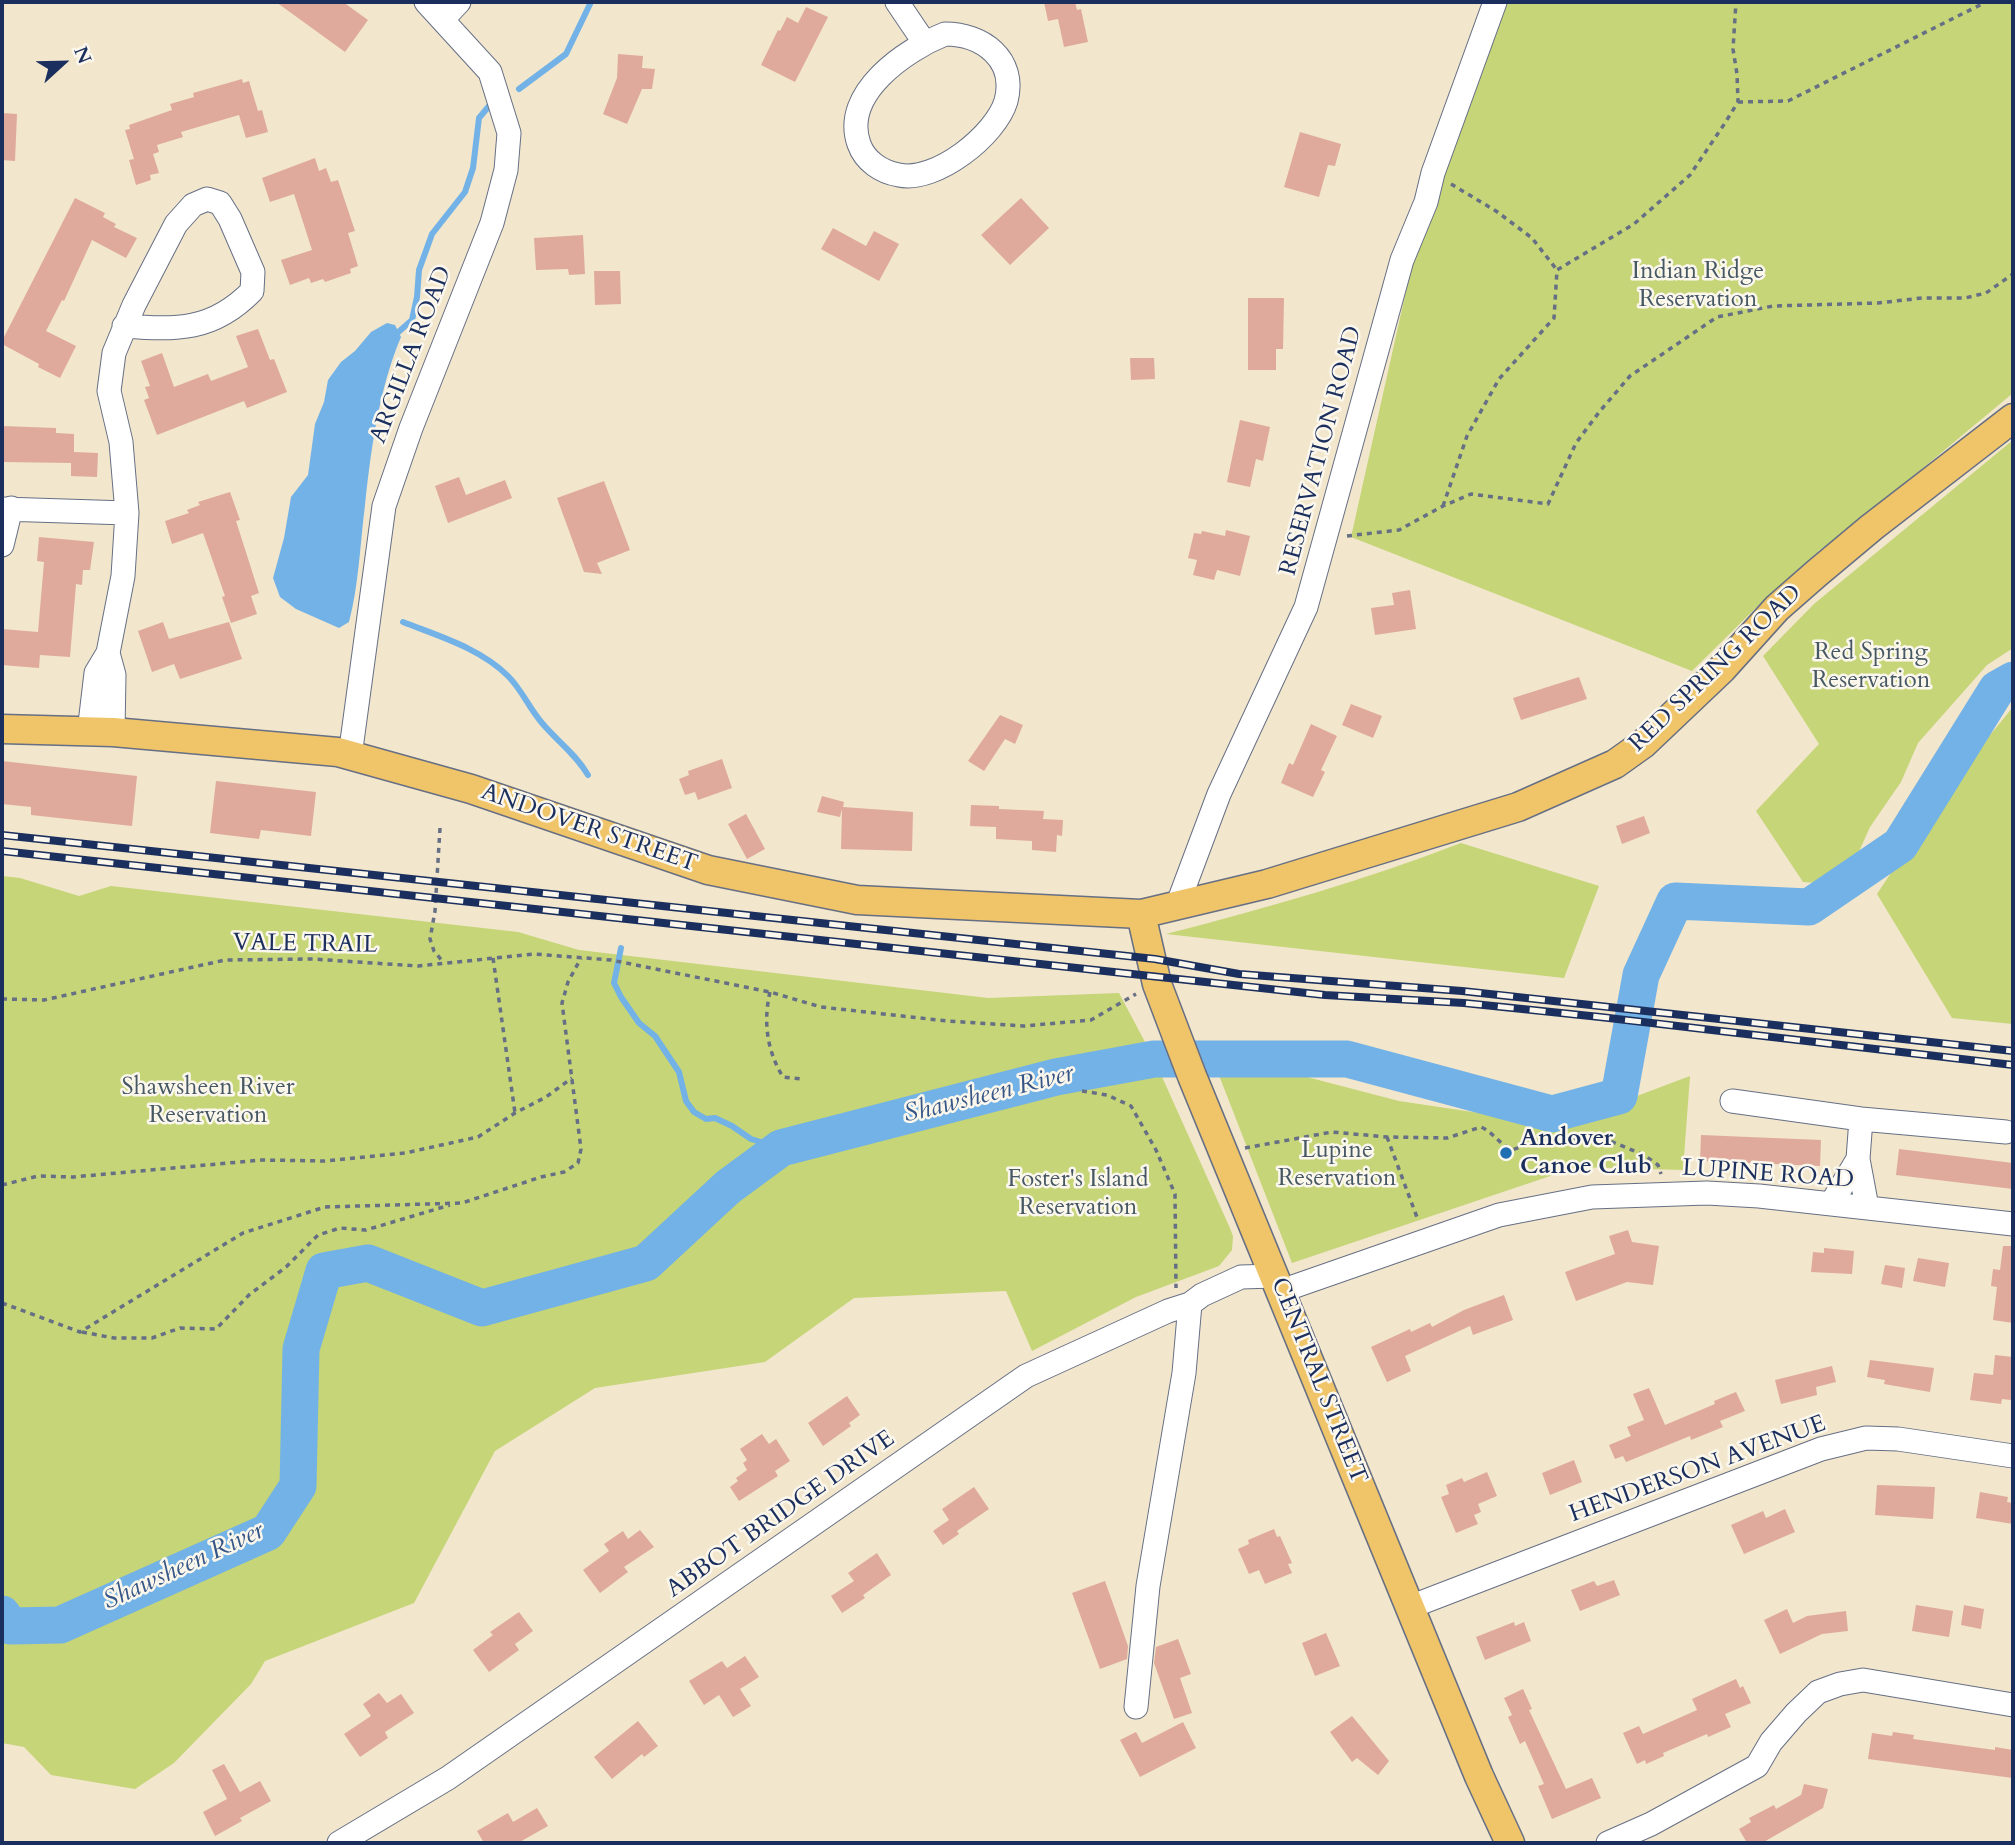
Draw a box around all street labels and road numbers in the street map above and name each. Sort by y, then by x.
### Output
street label: ARGILLA ROAD [365,262,459,448]
street label: RESERVATION ROAD [1275,323,1369,579]
street label: RED SPRING ROAD [1624,579,1808,759]
street label: ANDOVER STREET [477,778,701,880]
street label: VALE TRAIL [233,929,377,961]
street label: LUPINE ROAD [1681,1155,1855,1195]
street label: CENTRAL STREET [1264,1274,1372,1488]
street label: HENDERSON AVENUE [1566,1410,1830,1530]
street label: ABBOT BRIDGE DRIVE [661,1425,901,1605]

